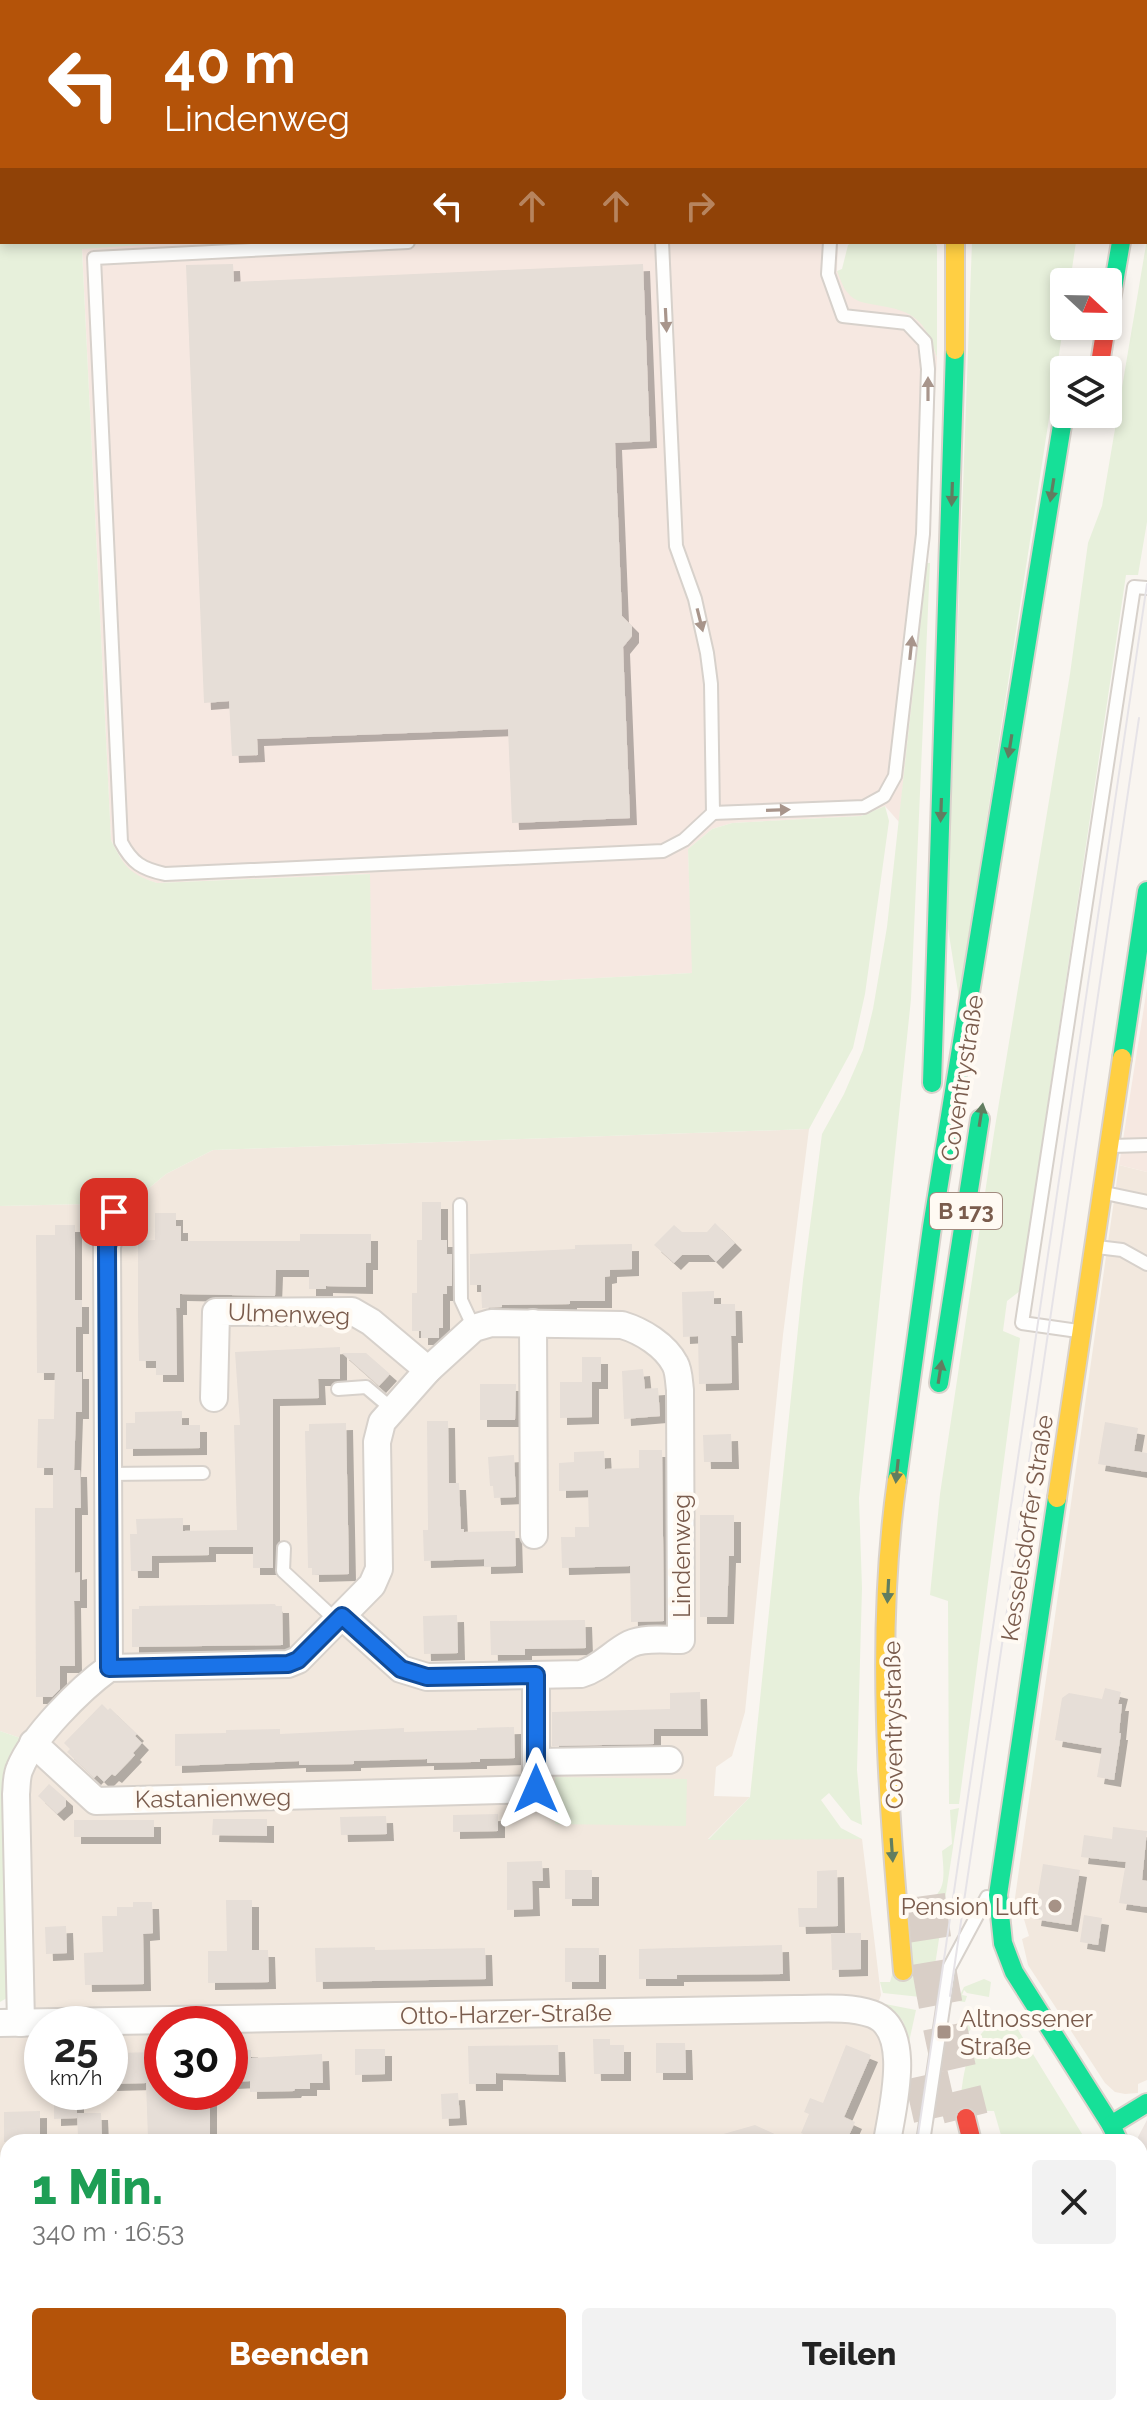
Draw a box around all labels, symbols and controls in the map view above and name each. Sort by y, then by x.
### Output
text: 40 m [164,30,296,96]
icon: left [32,32,136,136]
text: Lindenweg [164,97,350,139]
icon: left [426,184,470,228]
icon: ahead [510,184,554,228]
icon: ahead [594,184,638,228]
icon: right [678,184,722,228]
north arrow [1050,268,1122,340]
map controls [1050,268,1122,428]
one-way arrow [659,308,672,333]
button: layers [1050,356,1122,428]
one-way arrow [922,376,934,401]
one-way arrow [1045,478,1057,503]
one-way arrow [945,482,958,507]
one-way arrow [694,608,706,633]
one-way arrow [905,636,918,661]
one-way arrow [1003,734,1016,759]
one-way arrow [935,798,948,823]
one-way arrow [766,804,791,817]
street label: Coventrystraße [935,993,989,1163]
one-way arrow [975,1102,988,1127]
pin [80,1178,148,1246]
icon: arrive [92,1190,136,1234]
road number: B 173 [930,1193,1002,1229]
street label: Ulmenweg [227,1297,351,1331]
one-way arrow [935,1359,947,1384]
street label: Kesselsdorfer Straße [995,1413,1059,1643]
one-way arrow [890,1459,903,1484]
street label: Lindenweg [667,1494,696,1618]
one-way arrow [881,1579,894,1604]
street label: Coventrystraße [877,1641,909,1809]
position arrow [494,1747,578,1831]
street label: Kastanienweg [135,1782,291,1814]
one-way arrow [886,1838,899,1863]
place label: Pension Luft [901,1892,1039,1921]
marker: Pension Luft [1046,1897,1064,1915]
street label: Otto-Harzer-Straße [400,1998,612,2030]
place label: Altnossener Straße [960,2004,1093,2061]
speed limit sign: 30 [144,2006,248,2110]
marker: Altnossener Straße [935,2023,953,2041]
text: 25 [54,2024,98,2071]
text: km/h [50,2066,102,2090]
text: 1 Min. [32,2159,163,2215]
button: close [1032,2160,1116,2244]
text: 340 m · 16:53 [32,2217,184,2247]
button: Beenden [32,2308,566,2400]
button: Teilen [582,2308,1116,2400]

